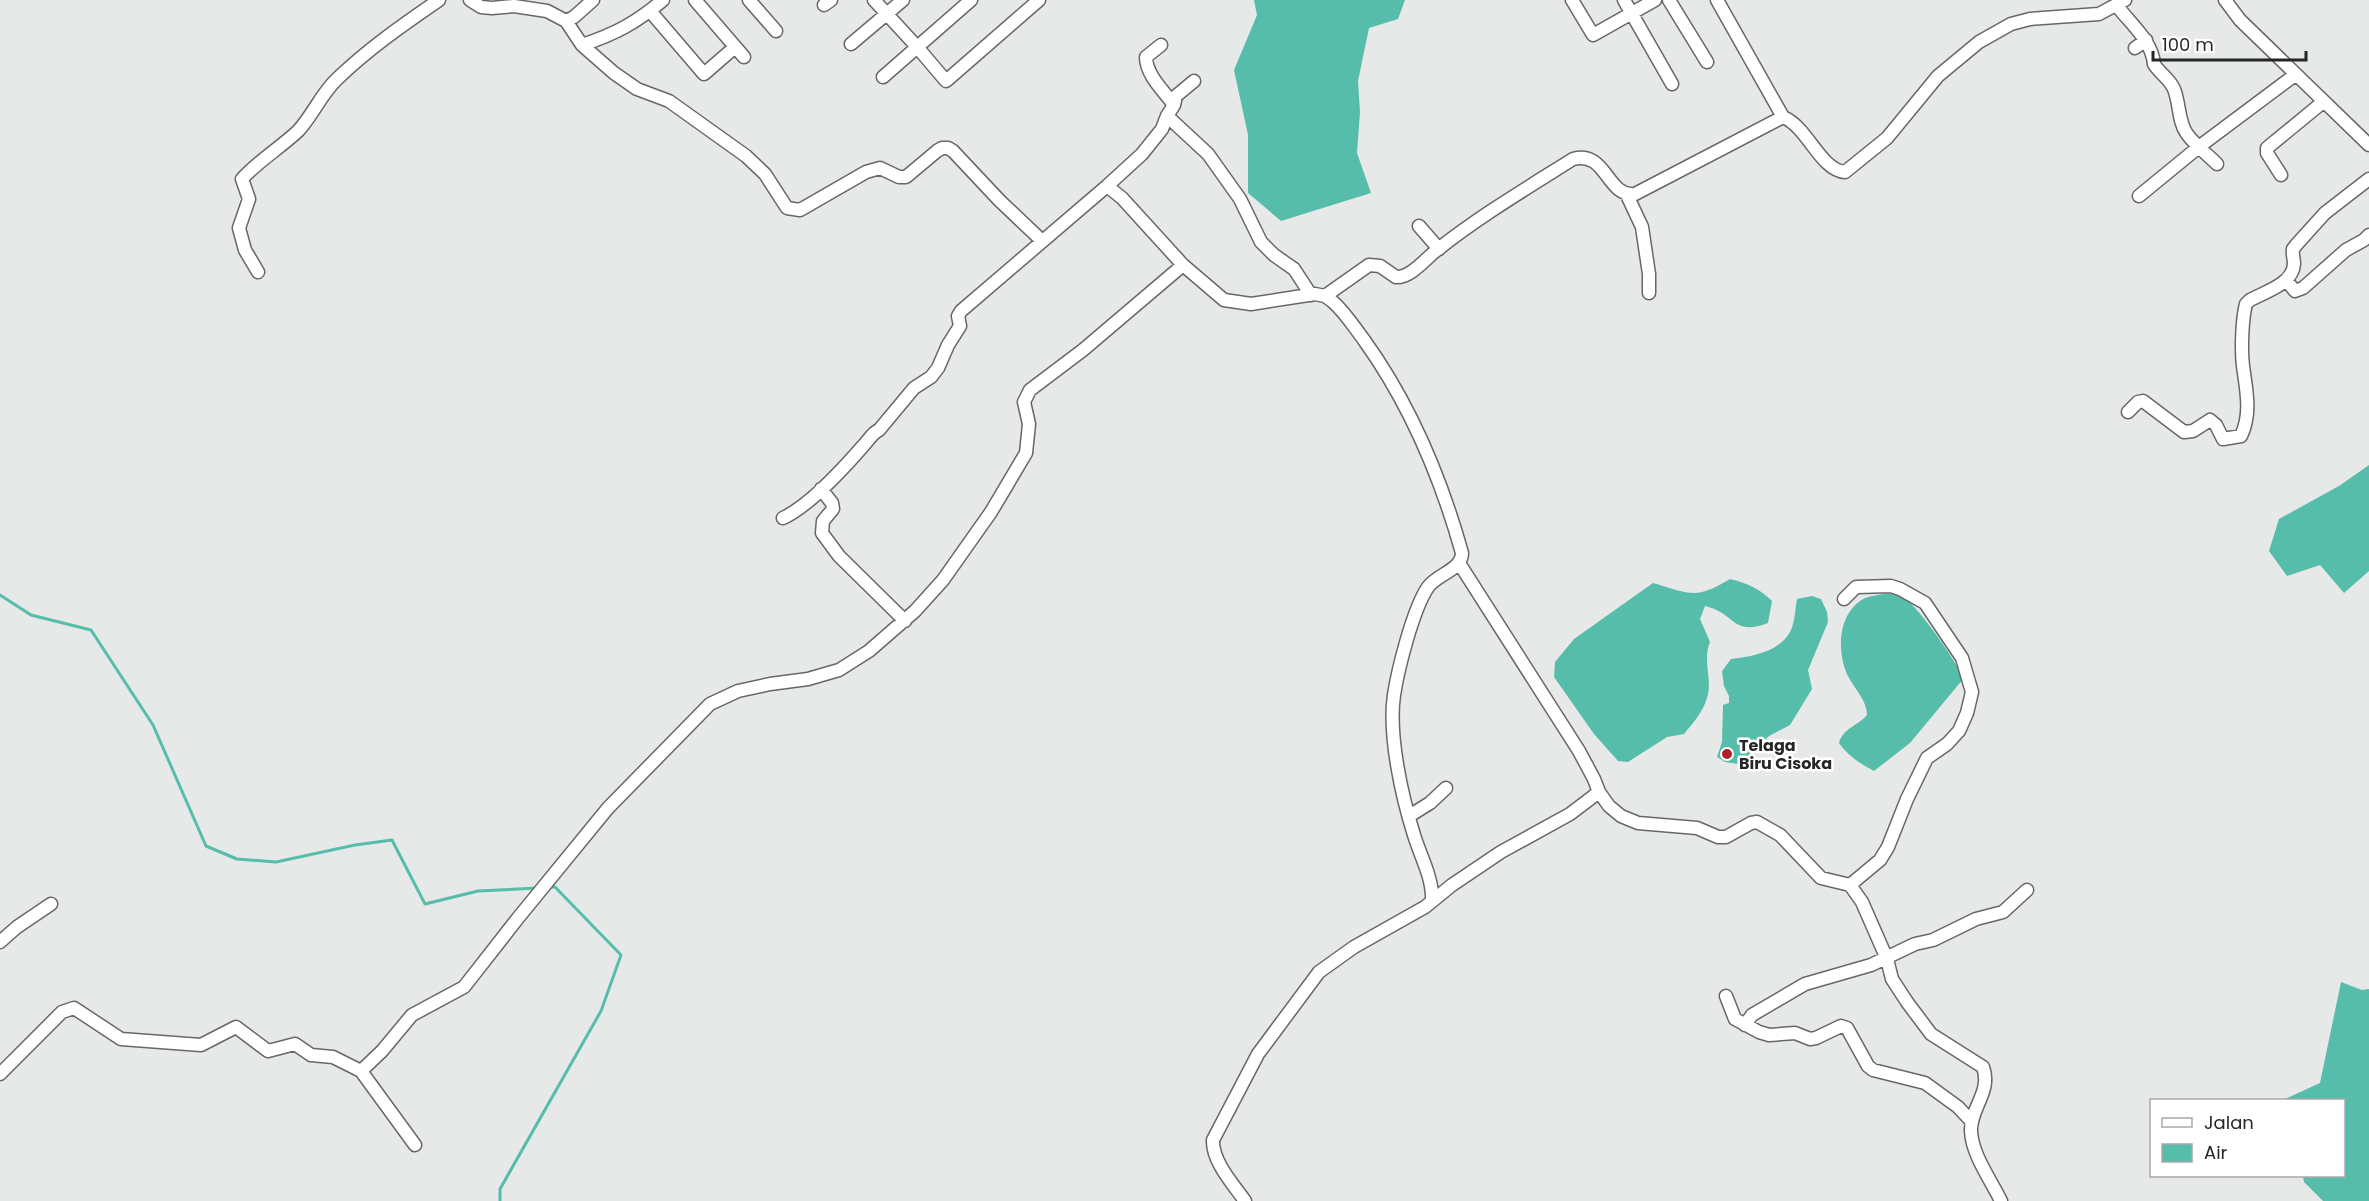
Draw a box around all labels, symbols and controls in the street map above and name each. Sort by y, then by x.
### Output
scale bar [2153,24,2306,62]
text: 100 m [2162,32,2214,57]
place label: Telaga Biru Cisoka [1739,734,1832,775]
marker: Telaga Biru Cisoka [1720,747,1734,761]
legend [2150,1099,2345,1177]
text: Jalan [2204,1110,2254,1135]
text: Air [2204,1140,2228,1165]

